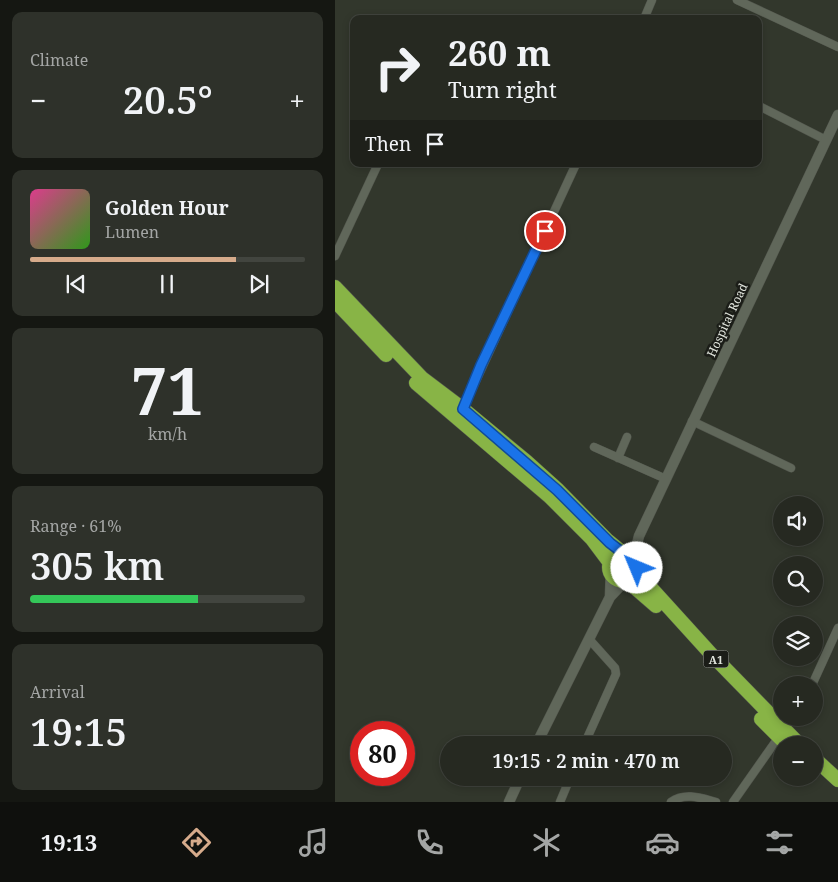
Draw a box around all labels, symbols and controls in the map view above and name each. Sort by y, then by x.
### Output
text: 260 m [448,29,551,76]
icon: right [365,35,430,100]
text: Climate [30,49,88,71]
text: 20.5° [123,73,213,125]
text: Turn right [448,74,557,104]
text: − [30,81,46,119]
text: + [289,81,305,119]
icon: arrive [421,130,449,158]
text: Then [365,131,411,157]
text: Golden Hour [105,195,229,221]
pin [524,210,566,252]
icon: arrive [531,217,559,245]
text: Lumen [105,221,159,243]
icon: previous [62,270,90,298]
icon: pause [153,270,181,298]
icon: next [245,270,273,298]
street label: Hospital Road [702,280,752,360]
text: 71 [131,346,204,434]
text: km/h [148,423,187,445]
map controls [773,496,823,786]
button: sound [773,496,823,546]
text: Range · 61% [30,515,122,537]
text: 305 km [30,539,164,591]
position arrow [610,541,662,593]
button: search [773,556,823,606]
button: layers [773,616,823,666]
road number: A1 [703,651,729,668]
button: + [773,676,823,726]
text: Arrival [30,681,85,703]
text: 19:15 [30,705,127,757]
speed limit sign: 80 [350,721,415,786]
button: − [773,736,823,786]
text: 19:15 · 2 min · 470 m [492,748,680,774]
icon: directions [179,825,214,860]
icon: music [296,825,331,860]
icon: phone [412,825,447,860]
icon: climate [529,825,564,860]
icon: car [645,825,680,860]
icon: filters [762,825,797,860]
text: 19:13 [41,827,97,857]

